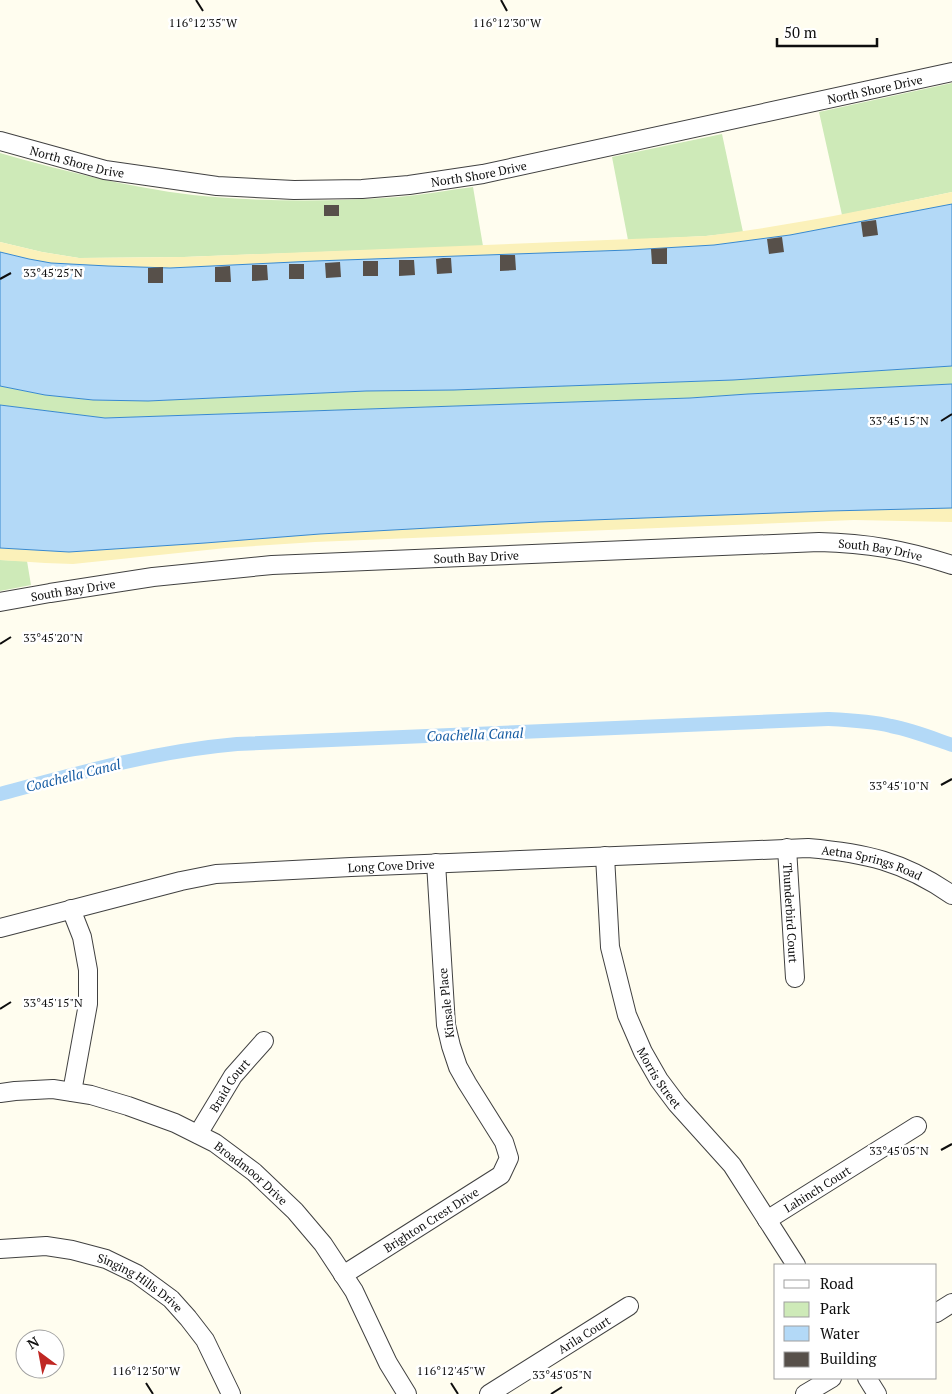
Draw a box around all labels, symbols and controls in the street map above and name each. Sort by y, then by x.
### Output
text: 116°12'35"W [169,15,238,30]
text: 116°12'30"W [473,15,542,30]
scale bar [777,15,877,47]
text: 50 m [784,22,817,42]
street label: North Shore Drive [826,71,924,106]
street label: North Shore Drive [28,142,125,180]
street label: North Shore Drive [430,157,528,189]
text: 33°45'25"N [23,265,83,280]
text: 33°45'15"N [869,413,929,428]
street label: South Bay Drive [838,535,924,563]
street label: South Bay Drive [433,547,519,566]
street label: South Bay Drive [29,575,116,604]
text: 33°45'20"N [23,630,83,645]
water label: Coachella Canal [426,723,524,745]
water label: Coachella Canal [24,754,123,796]
text: 33°45'10"N [869,778,929,793]
street label: Aetna Springs Road [821,842,925,883]
street label: Long Cove Drive [347,856,435,875]
street label: Thunderbird Court [780,862,802,964]
street label: Kinsale Place [435,967,457,1039]
text: 33°45'15"N [23,995,83,1010]
street label: Morris Street [634,1044,685,1112]
street label: Braid Court [206,1055,253,1114]
street label: Broadmoor Drive [212,1138,291,1208]
text: 33°45'05"N [869,1143,929,1158]
street label: Lahinch Court [781,1162,854,1215]
street label: Brighton Crest Drive [380,1184,481,1255]
street label: Singing Hills Drive [96,1250,186,1315]
legend [774,1264,937,1379]
text: Road [820,1273,853,1293]
text: Park [820,1298,850,1318]
street label: Arila Court [555,1312,613,1356]
text: Water [820,1323,860,1343]
north arrow [15,1329,65,1379]
text: N [23,1331,43,1353]
text: Building [820,1348,878,1368]
text: 116°12'50"W [112,1363,181,1378]
text: 116°12'45"W [417,1363,486,1378]
text: 33°45'05"N [532,1367,592,1382]

